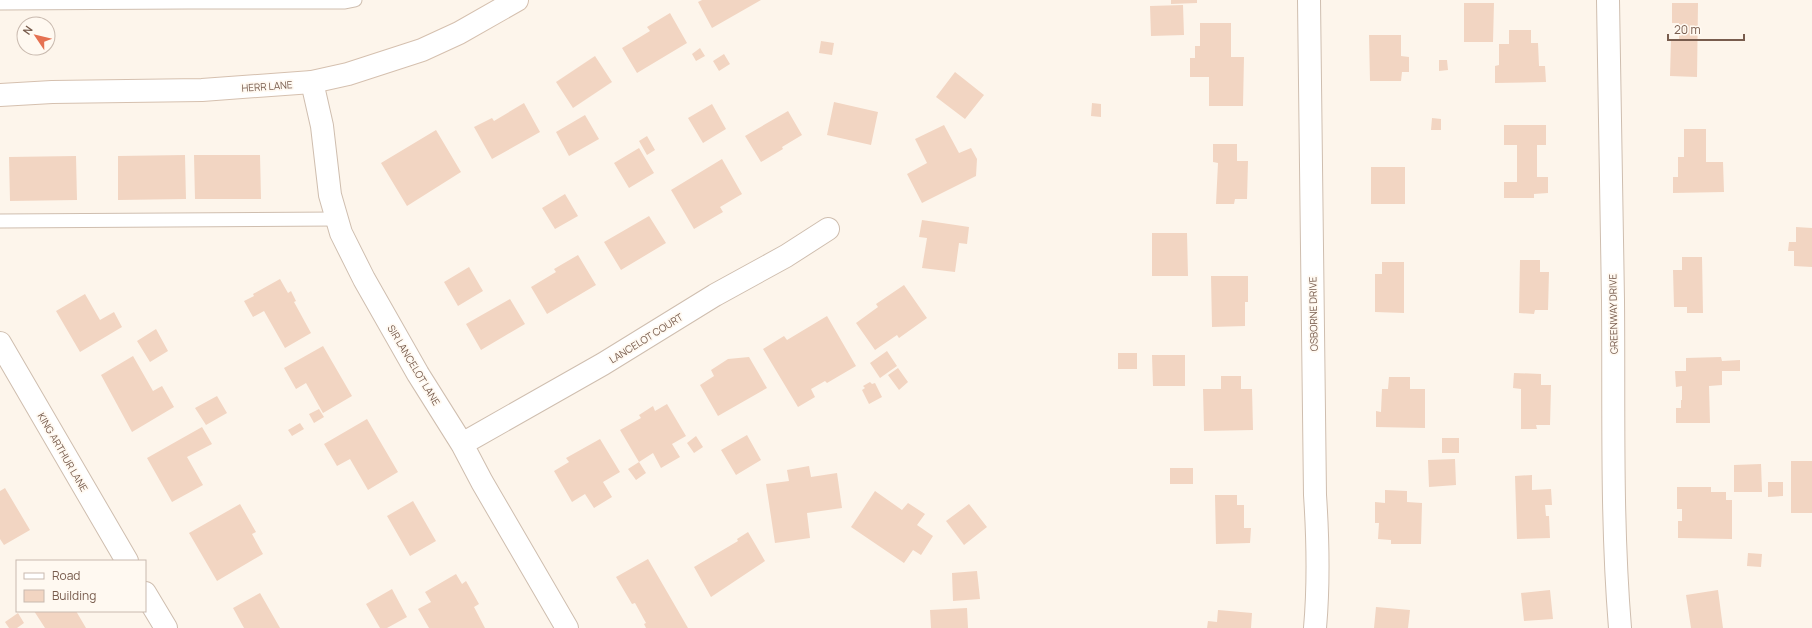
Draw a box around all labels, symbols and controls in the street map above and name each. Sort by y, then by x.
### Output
north arrow [16,16,56,56]
scale bar [1668,16,1744,42]
text: 20 m [1674,21,1701,38]
text: N [19,22,36,38]
street label: HERR LANE [241,77,293,95]
street label: GREENWAY DRIVE [1605,273,1621,354]
street label: OSBORNE DRIVE [1305,276,1321,351]
street label: LANCELOT COURT [606,310,686,366]
street label: SIR LANCELOT LANE [384,322,444,408]
street label: KING ARTHUR LANE [35,410,91,494]
legend [16,560,146,612]
text: Road [52,567,80,584]
text: Building [52,587,96,604]

